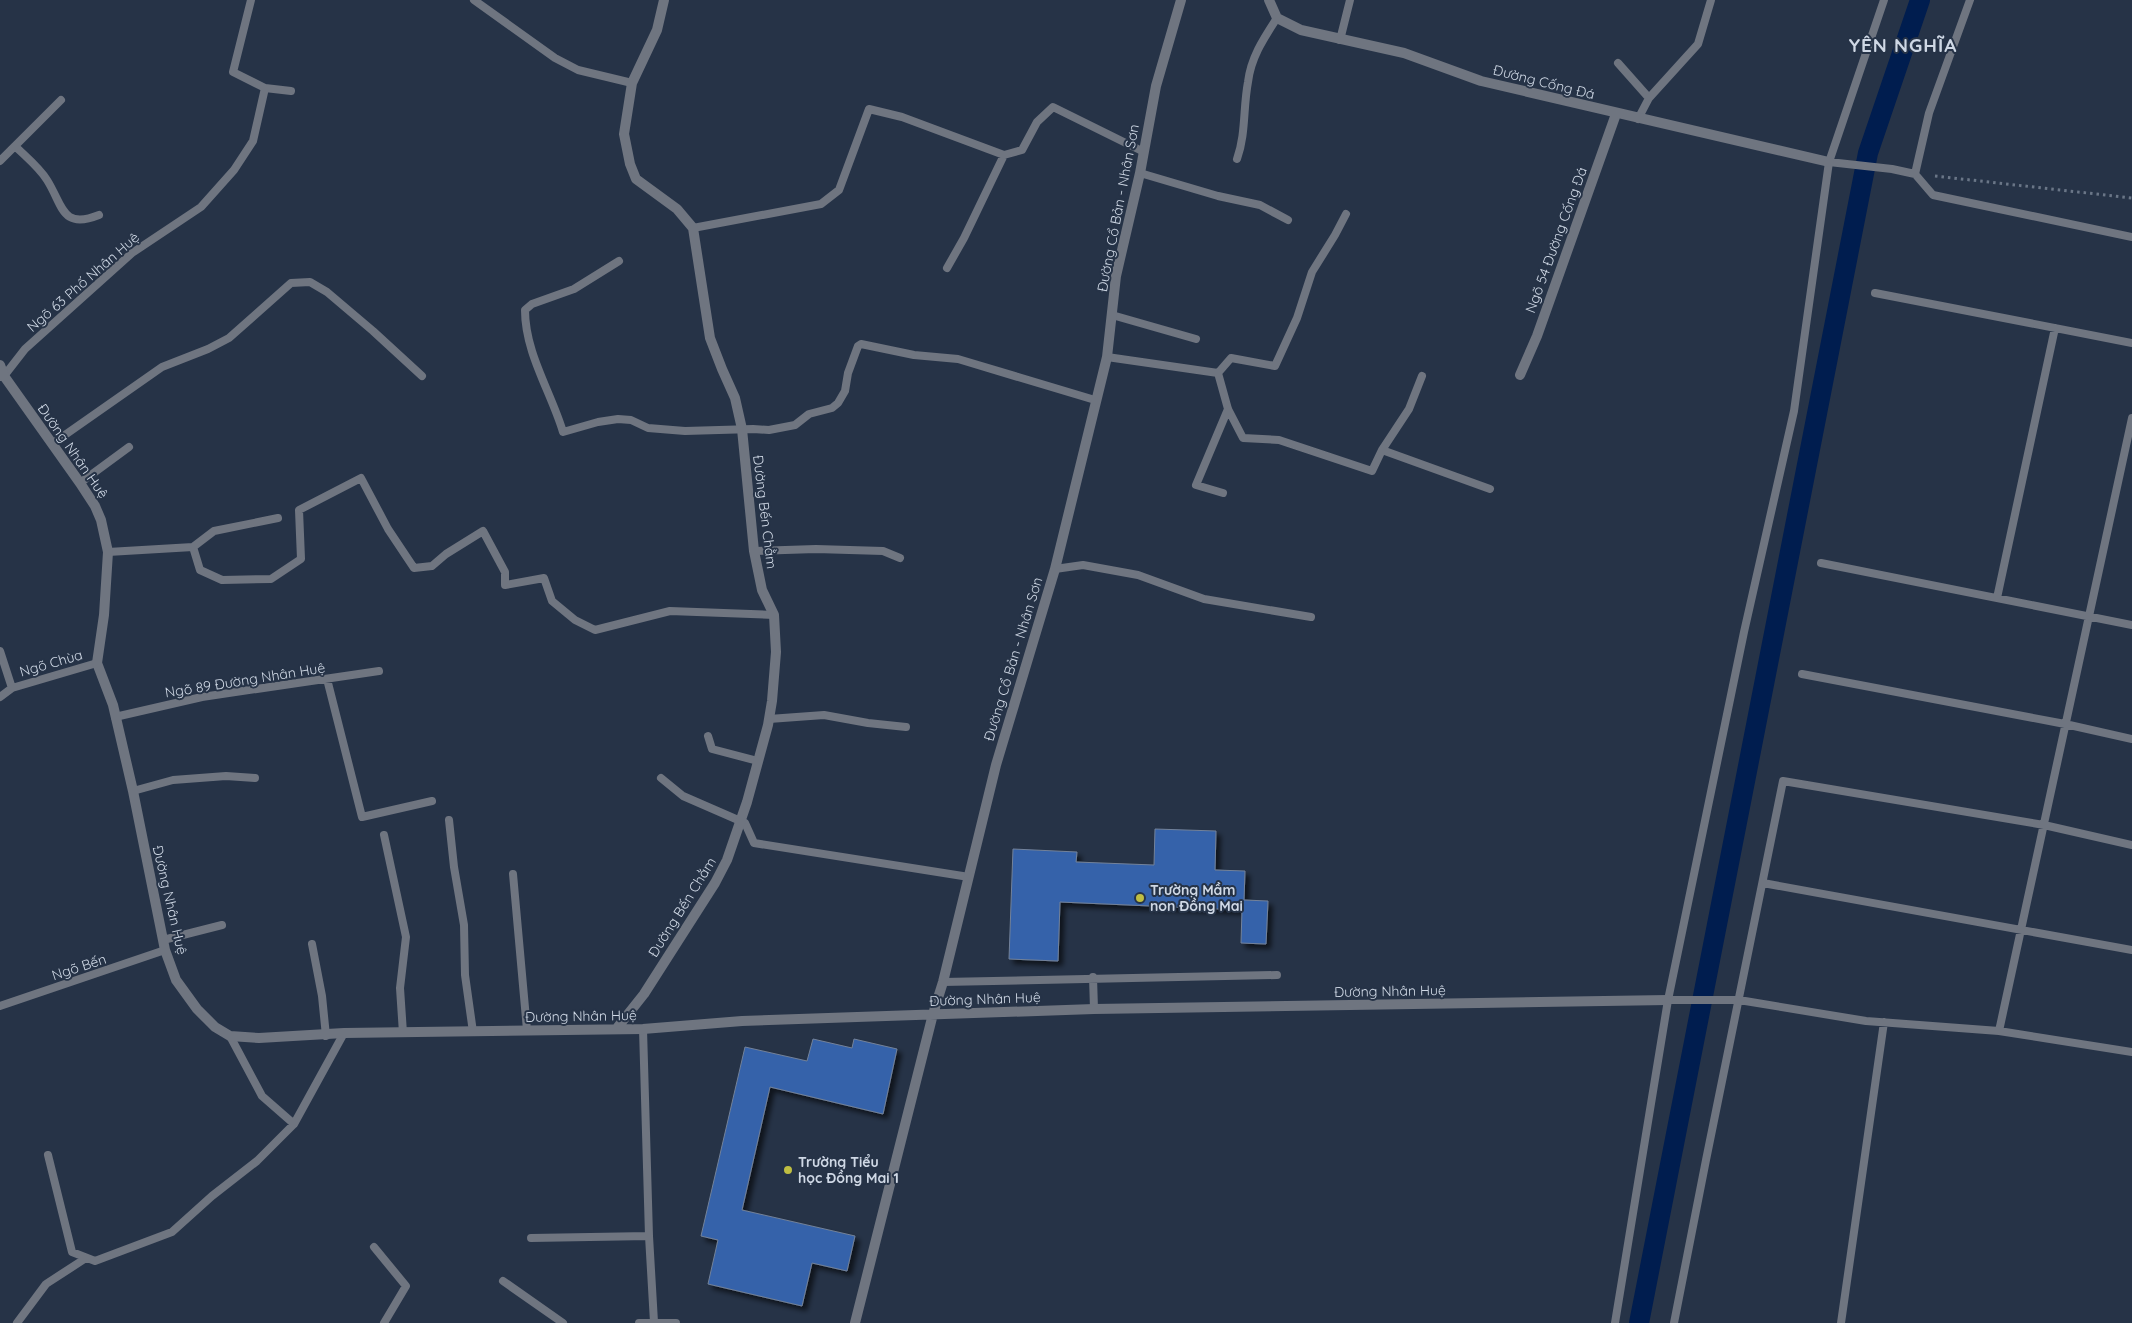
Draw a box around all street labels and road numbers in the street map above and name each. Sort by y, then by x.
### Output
street label: Đường Cống Đá [1491,61,1597,103]
street label: Đường Cổ Bản - Nhân Sơn [1093,123,1143,293]
street label: Ngõ 54 Đường Cống Đá [1521,165,1591,315]
street label: Ngõ 63 Phố Nhân Huệ [23,228,143,336]
street label: Đường Nhân Huệ [34,400,112,502]
street label: Đường Bến Chằm [749,454,781,570]
street label: Đường Cổ Bản - Nhân Sơn [979,575,1047,743]
street label: Ngõ Chùa [17,645,85,681]
street label: Ngõ 89 Đường Nhân Huệ [164,658,327,702]
street label: Đường Nhân Huệ [149,844,191,956]
street label: Đường Bến Chằm [644,854,720,960]
street label: Ngõ Bến [49,950,109,984]
street label: Đường Nhân Huệ [1334,981,1446,1001]
street label: Đường Nhân Huệ [929,988,1041,1010]
street label: Đường Nhân Huệ [525,1006,637,1026]

